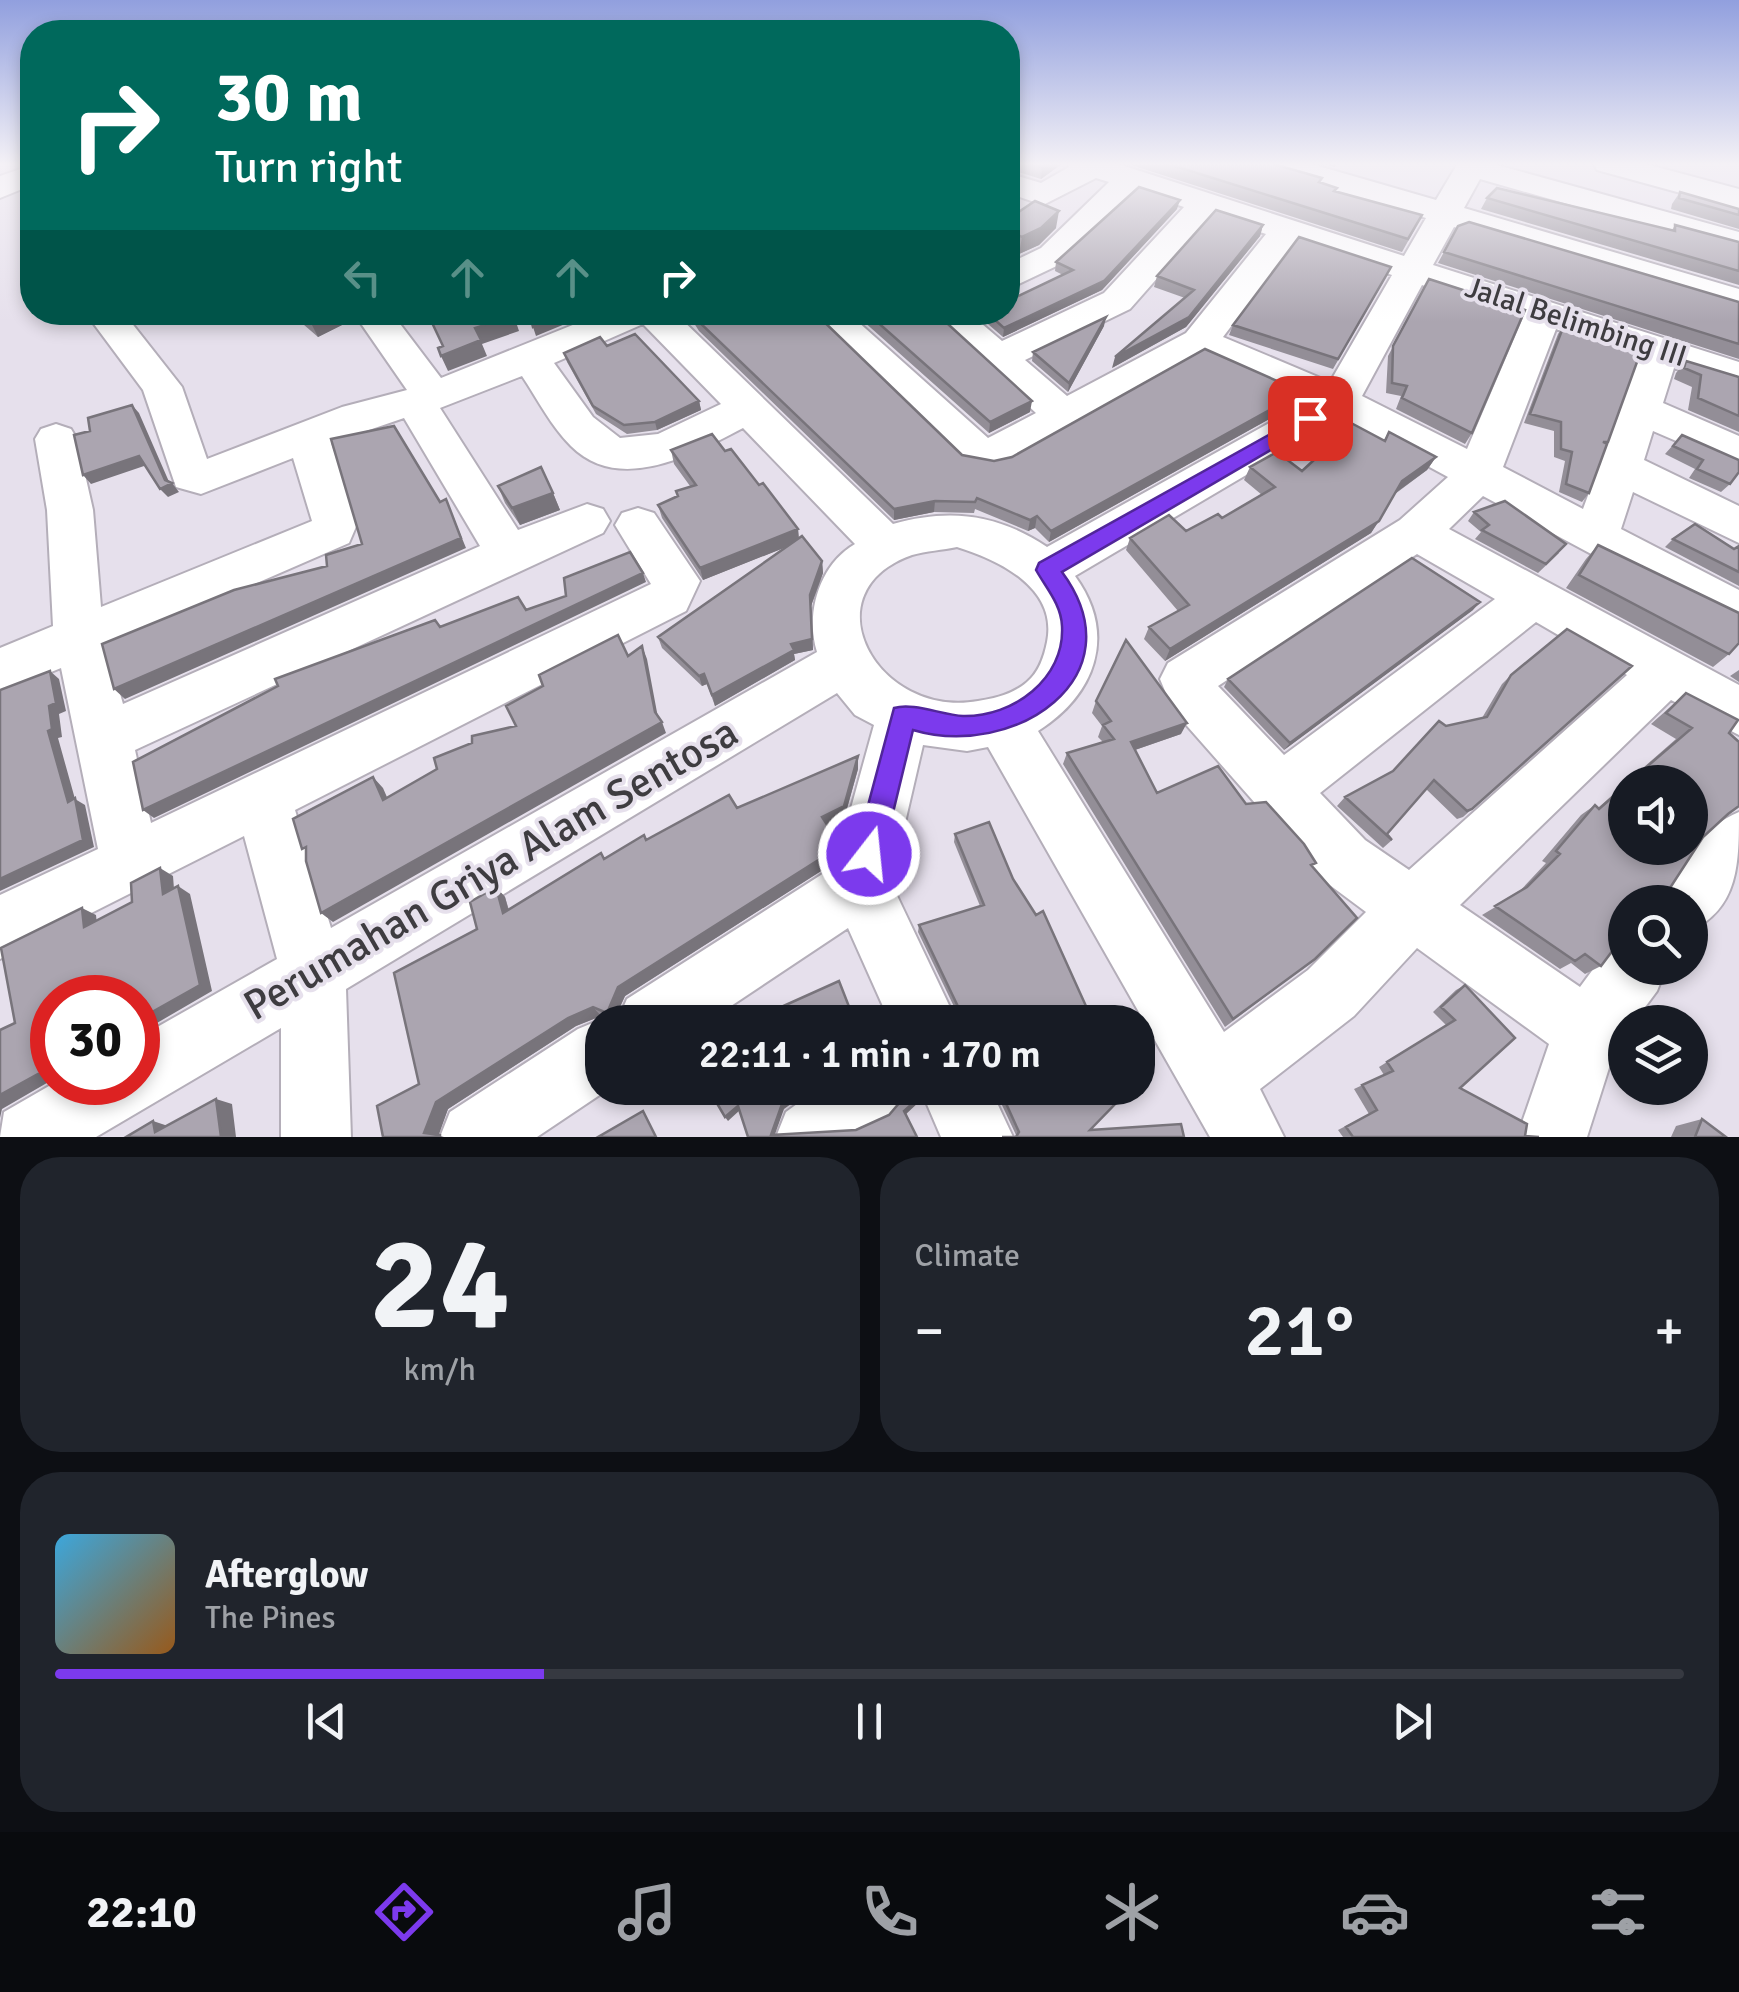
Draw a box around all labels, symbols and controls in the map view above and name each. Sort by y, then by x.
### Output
text: 30 m [215,54,363,140]
icon: right [50,60,180,190]
text: Turn right [215,140,403,195]
icon: left [335,250,390,305]
icon: ahead [440,250,495,305]
icon: ahead [545,250,600,305]
icon: right [650,250,705,305]
street label: Jalal Belimbing III [1461,269,1691,375]
pin [1268,376,1353,461]
icon: arrive [1283,391,1338,446]
street label: Perumahan Griya Alam Sentosa [235,706,747,1032]
map controls [1608,765,1708,1105]
button: sound [1608,765,1708,865]
position arrow [817,802,921,906]
button: search [1608,885,1708,985]
speed limit sign: 30 [30,975,160,1105]
button: layers [1608,1005,1708,1105]
text: 22:11 · 1 min · 170 m [699,1031,1041,1078]
text: 24 [370,1205,510,1365]
text: Climate [915,1236,1020,1275]
text: 21° [1244,1284,1354,1377]
text: − [915,1297,944,1365]
text: + [1654,1297,1684,1365]
text: km/h [404,1350,476,1389]
text: Afterglow [205,1551,368,1598]
text: The Pines [205,1598,336,1637]
icon: previous [299,1694,354,1749]
icon: pause [842,1694,897,1749]
icon: next [1385,1694,1440,1749]
icon: directions [369,1877,439,1947]
icon: music [612,1877,682,1947]
icon: phone [855,1877,925,1947]
icon: climate [1097,1877,1167,1947]
icon: car [1340,1877,1410,1947]
icon: filters [1583,1877,1653,1947]
text: 22:10 [86,1885,197,1940]

